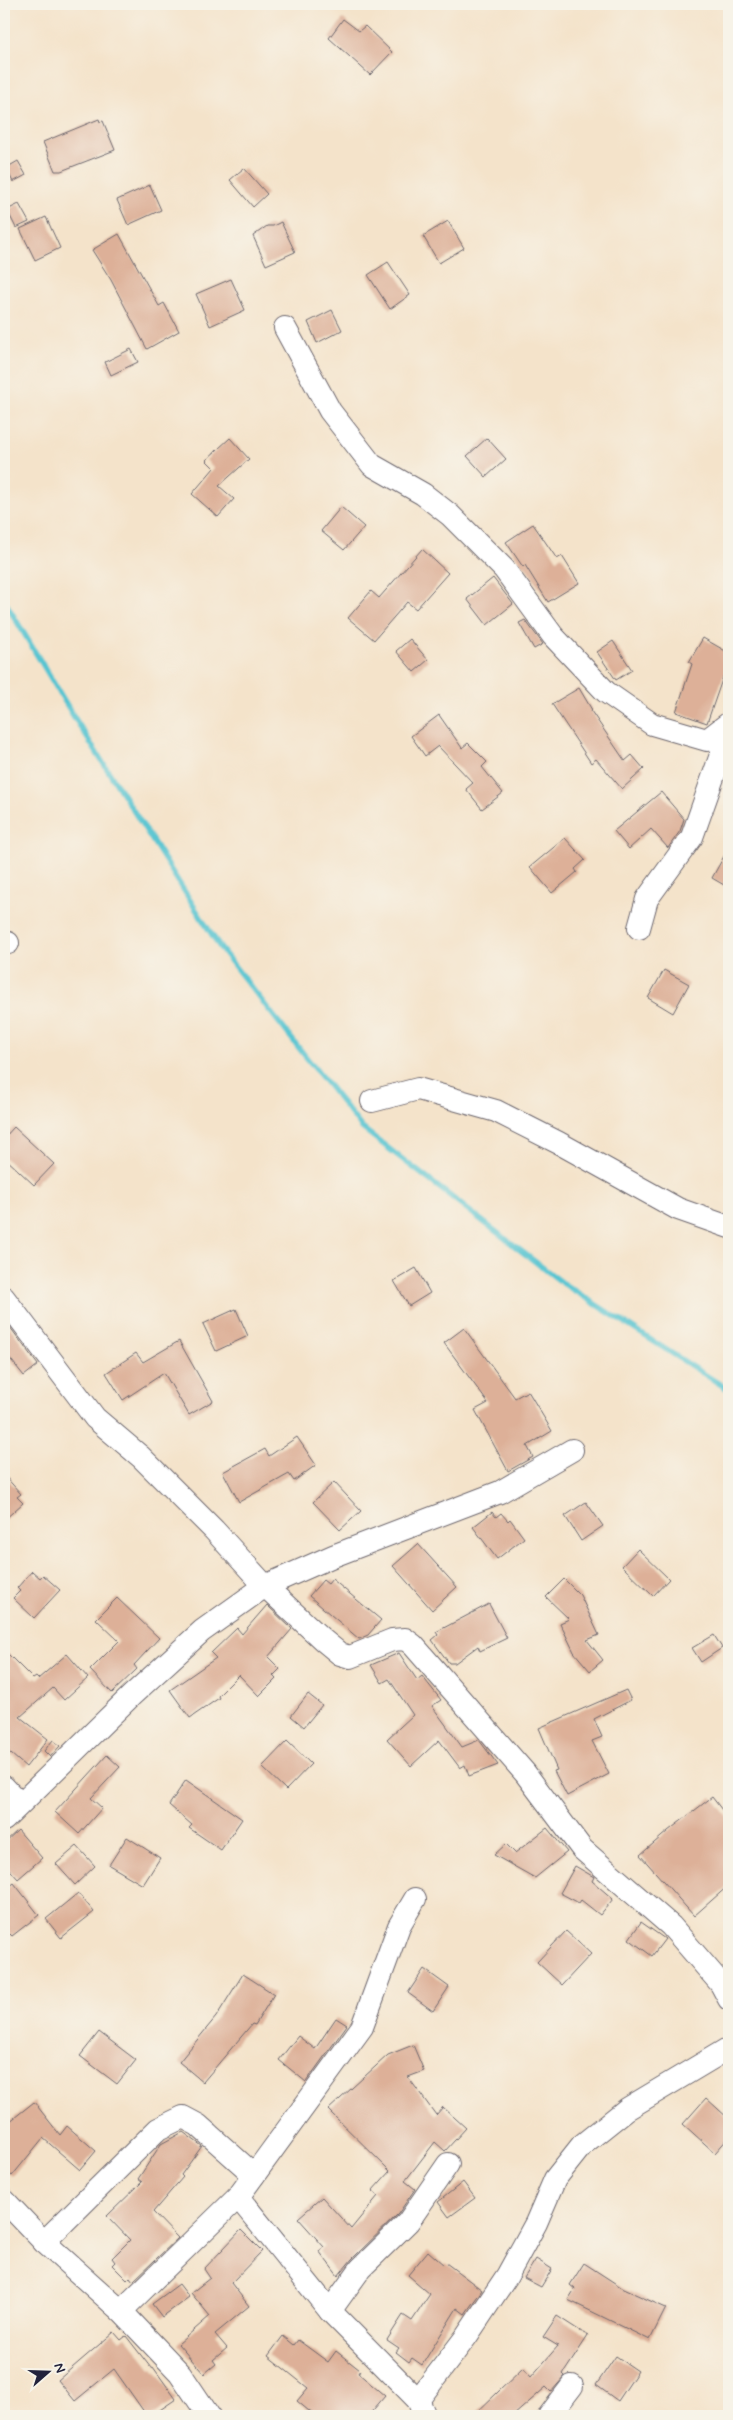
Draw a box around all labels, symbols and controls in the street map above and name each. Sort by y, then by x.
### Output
north arrow [22,2348,72,2398]
text: N [49,2360,69,2375]

